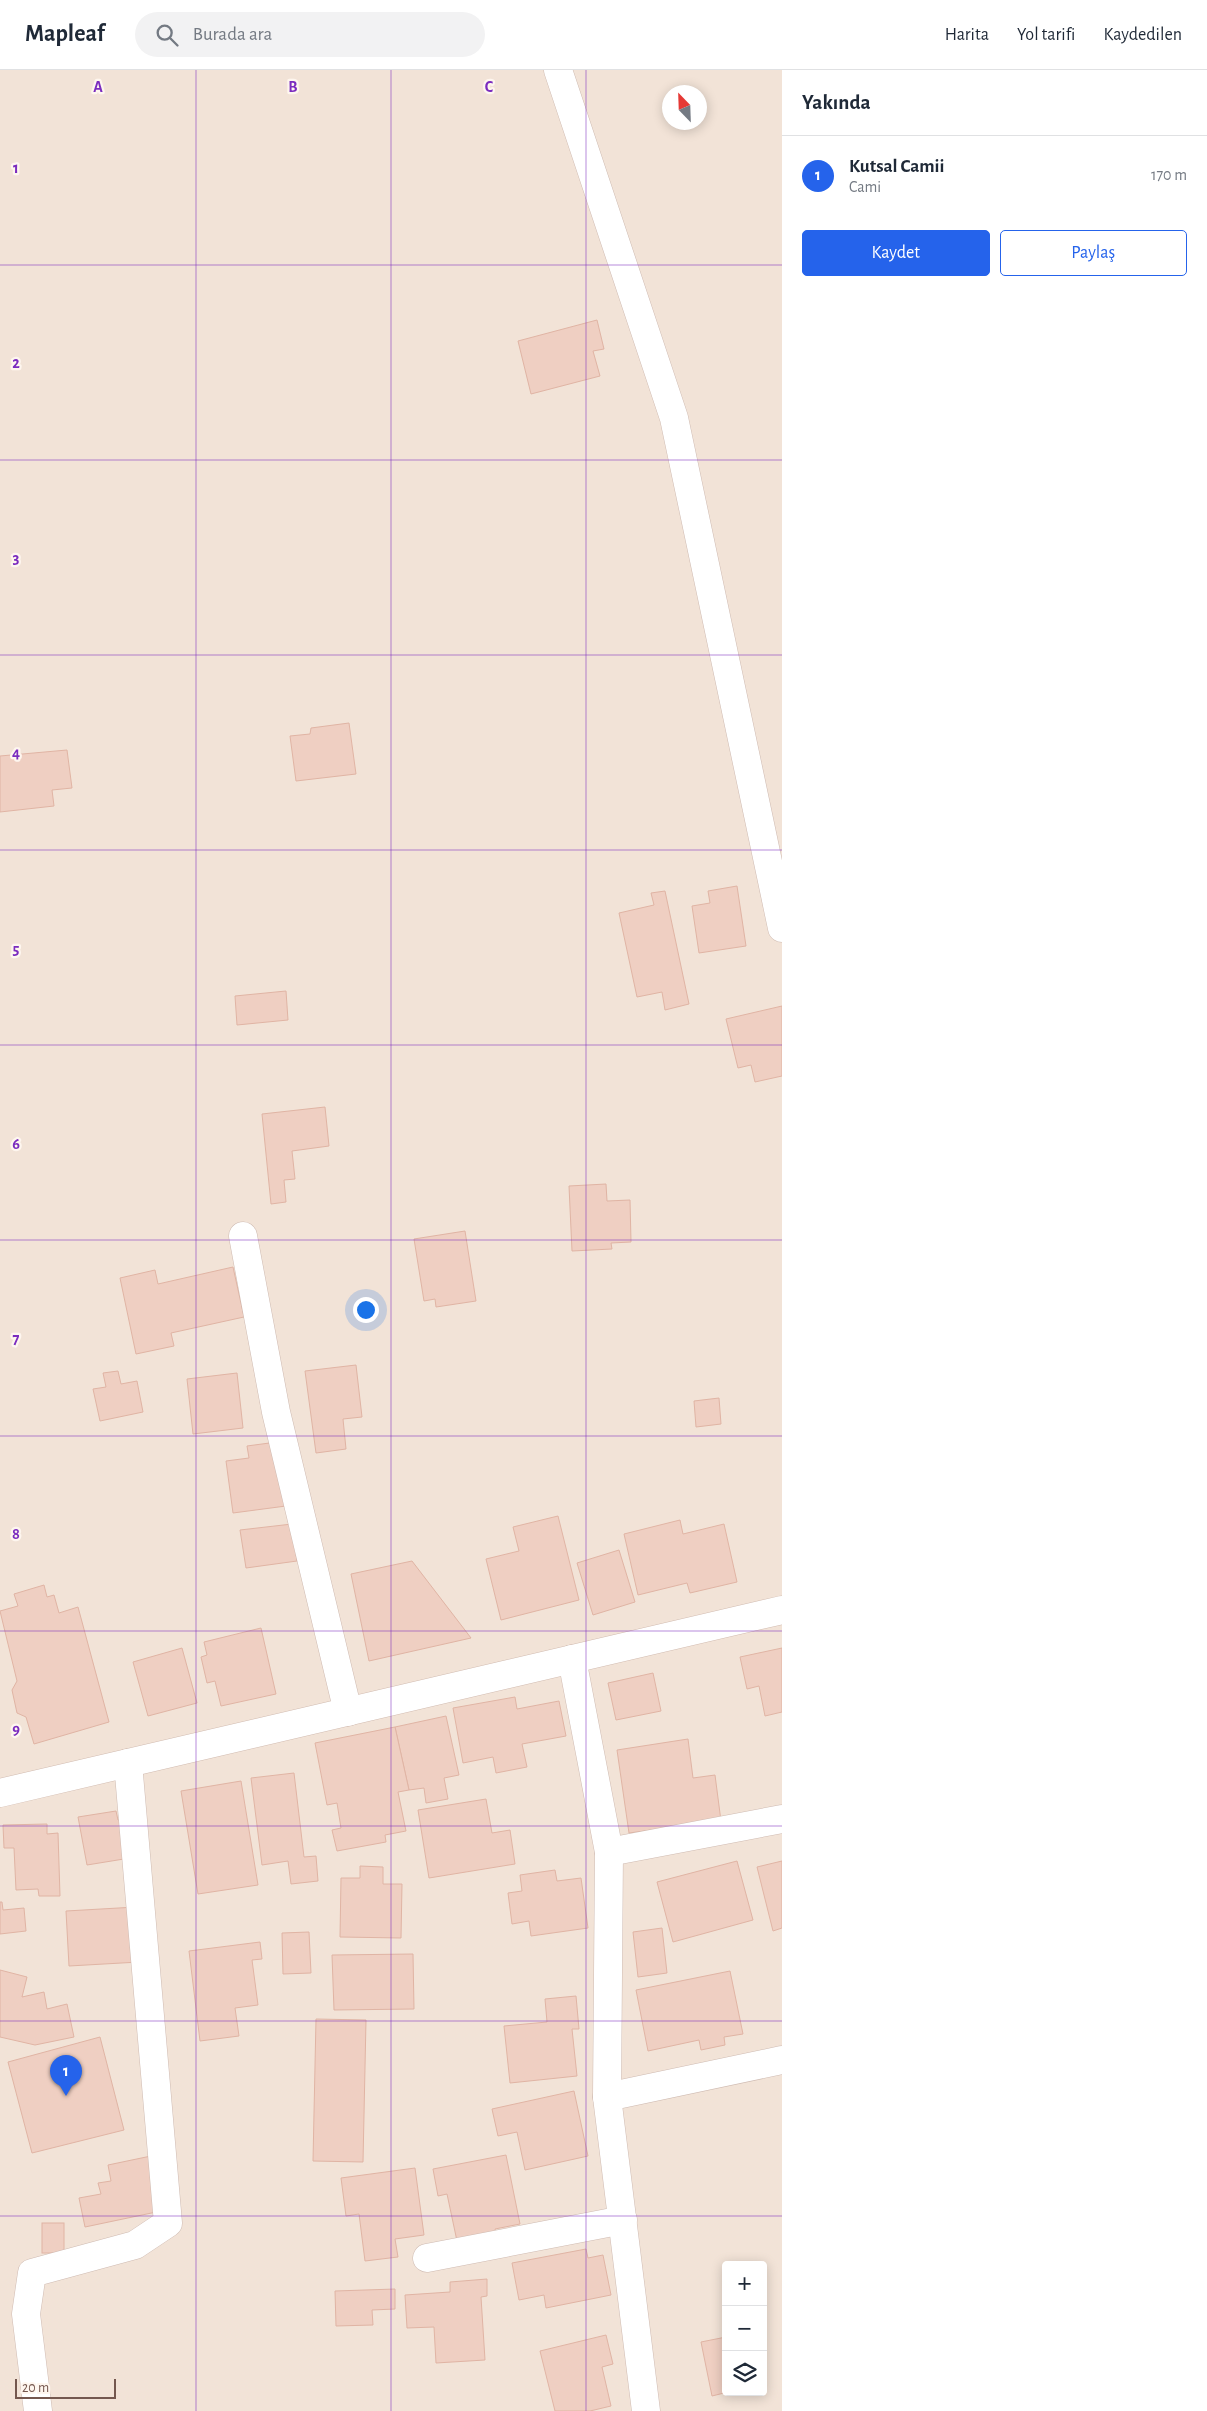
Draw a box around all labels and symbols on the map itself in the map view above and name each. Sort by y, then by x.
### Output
text: A [93,79,103,95]
text: B [288,79,298,95]
text: C [485,79,494,95]
north arrow [662,85,707,130]
text: 1 [13,160,19,176]
text: 2 [12,355,20,371]
text: 3 [13,550,20,566]
text: 4 [12,745,20,761]
text: 5 [13,941,20,957]
text: 6 [12,1136,20,1152]
your location [353,1297,379,1323]
text: 7 [13,1331,20,1347]
text: 8 [12,1526,20,1542]
text: 9 [12,1721,20,1737]
pin: 1 [50,2055,82,2096]
scale bar [15,2376,116,2399]

